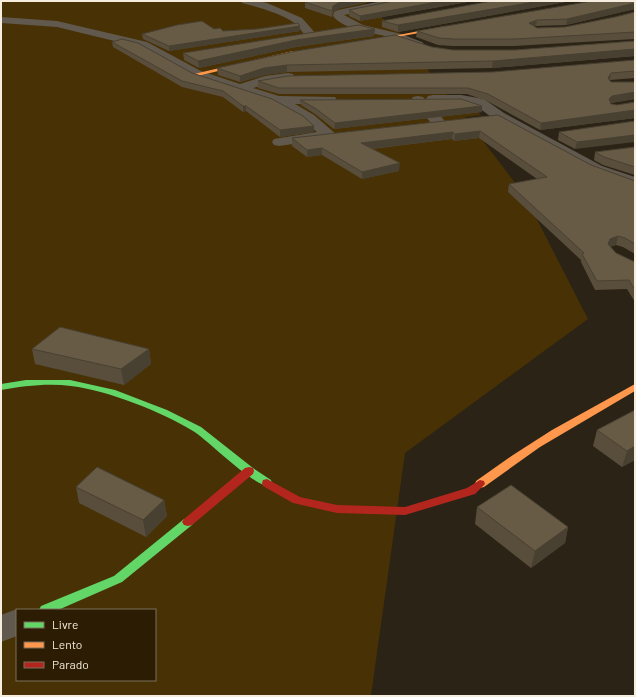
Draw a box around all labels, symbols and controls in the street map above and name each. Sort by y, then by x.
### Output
legend [16,609,156,681]
text: Livre [52,617,78,631]
text: Lento [52,637,82,651]
text: Parado [52,657,89,671]

